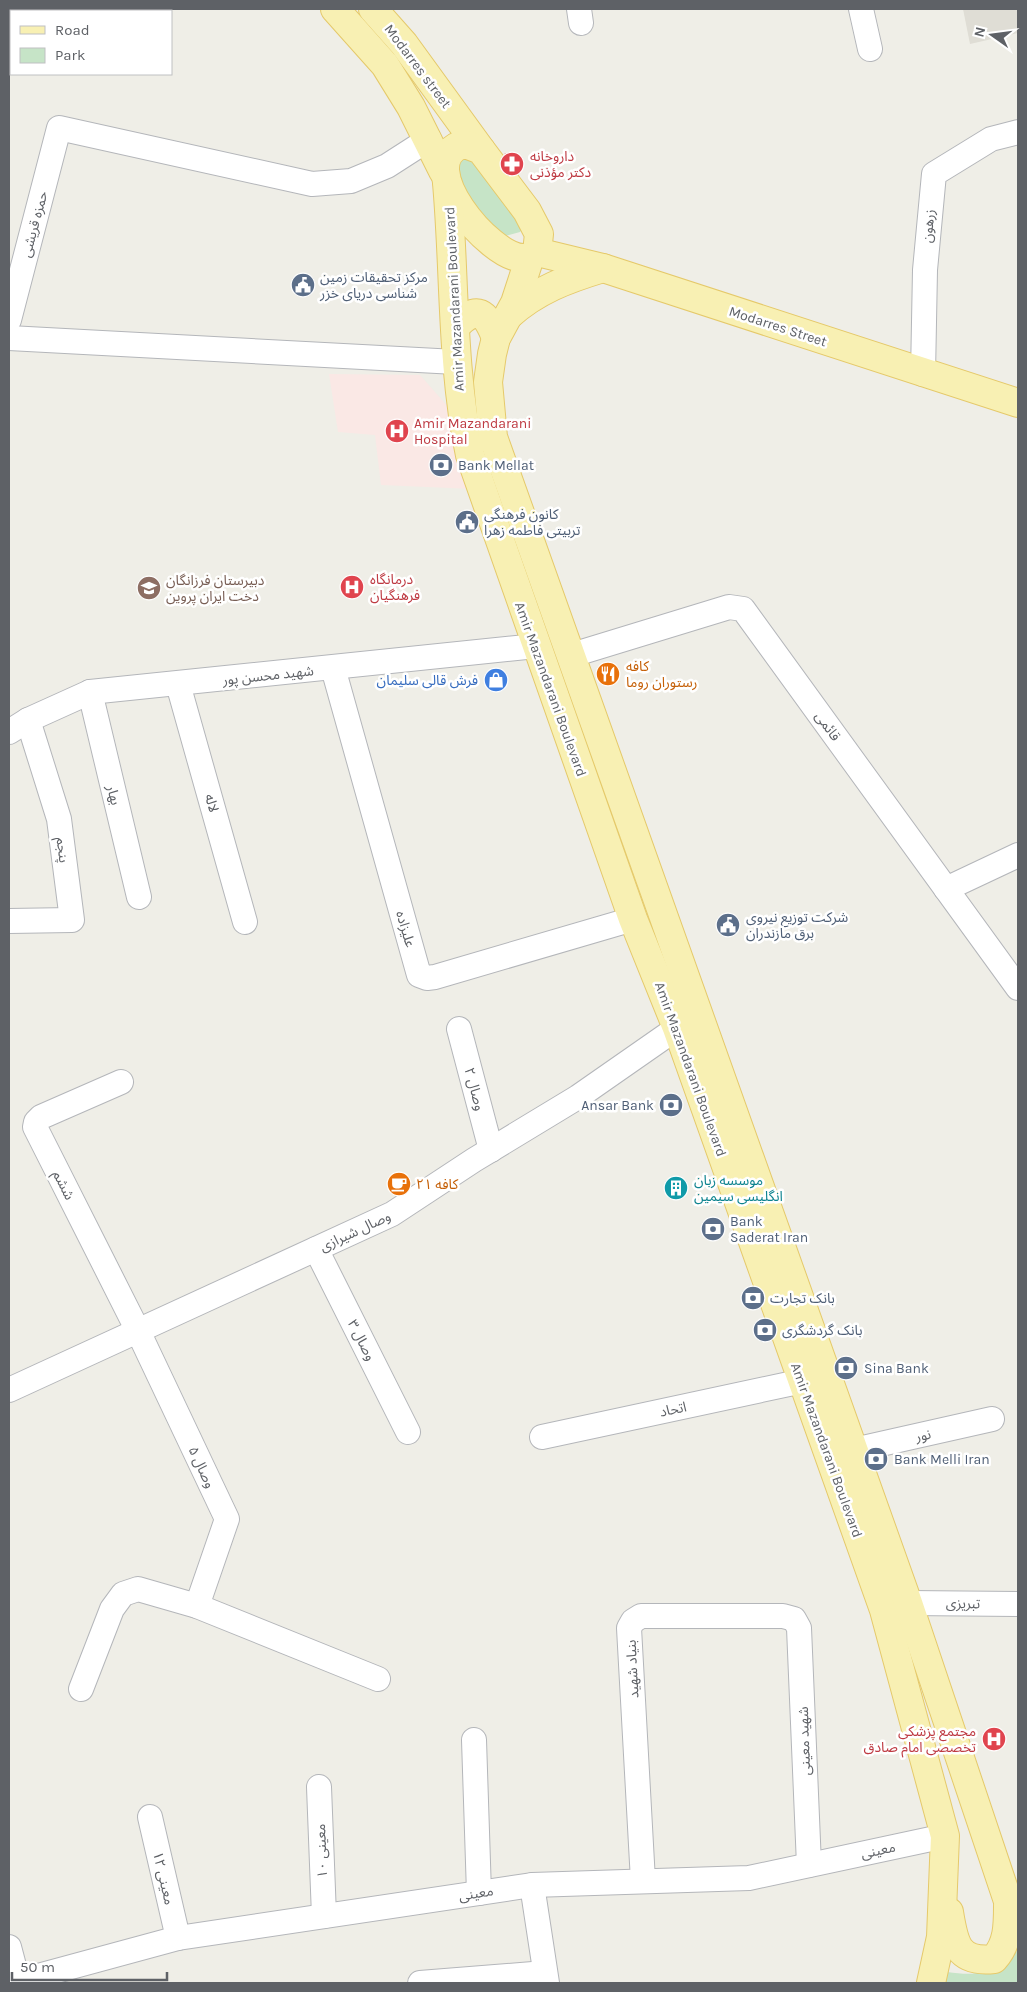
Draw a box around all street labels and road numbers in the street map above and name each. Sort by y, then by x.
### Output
street label: Modarres street [380,21,455,112]
street label: حمزه قریشی [17,189,52,259]
street label: Amir Mazandarani Boulevard [441,206,468,392]
street label: زرهون [919,208,938,244]
street label: Modarres Street [727,303,829,350]
street label: Amir Mazandarani Boulevard [511,599,590,779]
street label: شهید محسن پور [221,662,315,690]
street label: قائمی [811,708,844,744]
street label: بهار [103,782,124,807]
street label: لاله [201,792,222,814]
street label: پنجم [51,836,73,864]
street label: علیزاده [392,909,419,949]
street label: Amir Mazandarani Boulevard [651,979,730,1159]
street label: وصال ۲ [461,1066,488,1113]
street label: ششم [47,1168,78,1204]
street label: وصال شیرازی [317,1208,393,1255]
street label: وصال ۳ [344,1317,379,1364]
street label: Amir Mazandarani Boulevard [787,1360,866,1540]
street label: اتحاد [658,1398,688,1421]
street label: نور [913,1426,933,1446]
street label: وصال ۵ [185,1444,219,1491]
street label: تبریزی [946,1595,980,1612]
street label: بنیاد شهید [622,1639,643,1699]
street label: شهید معینی [795,1706,814,1776]
street label: معینی ۱۰ [312,1824,331,1878]
street label: معینی [859,1839,897,1862]
street label: معینی ۱۲ [149,1850,178,1906]
street label: معینی [457,1882,495,1905]

